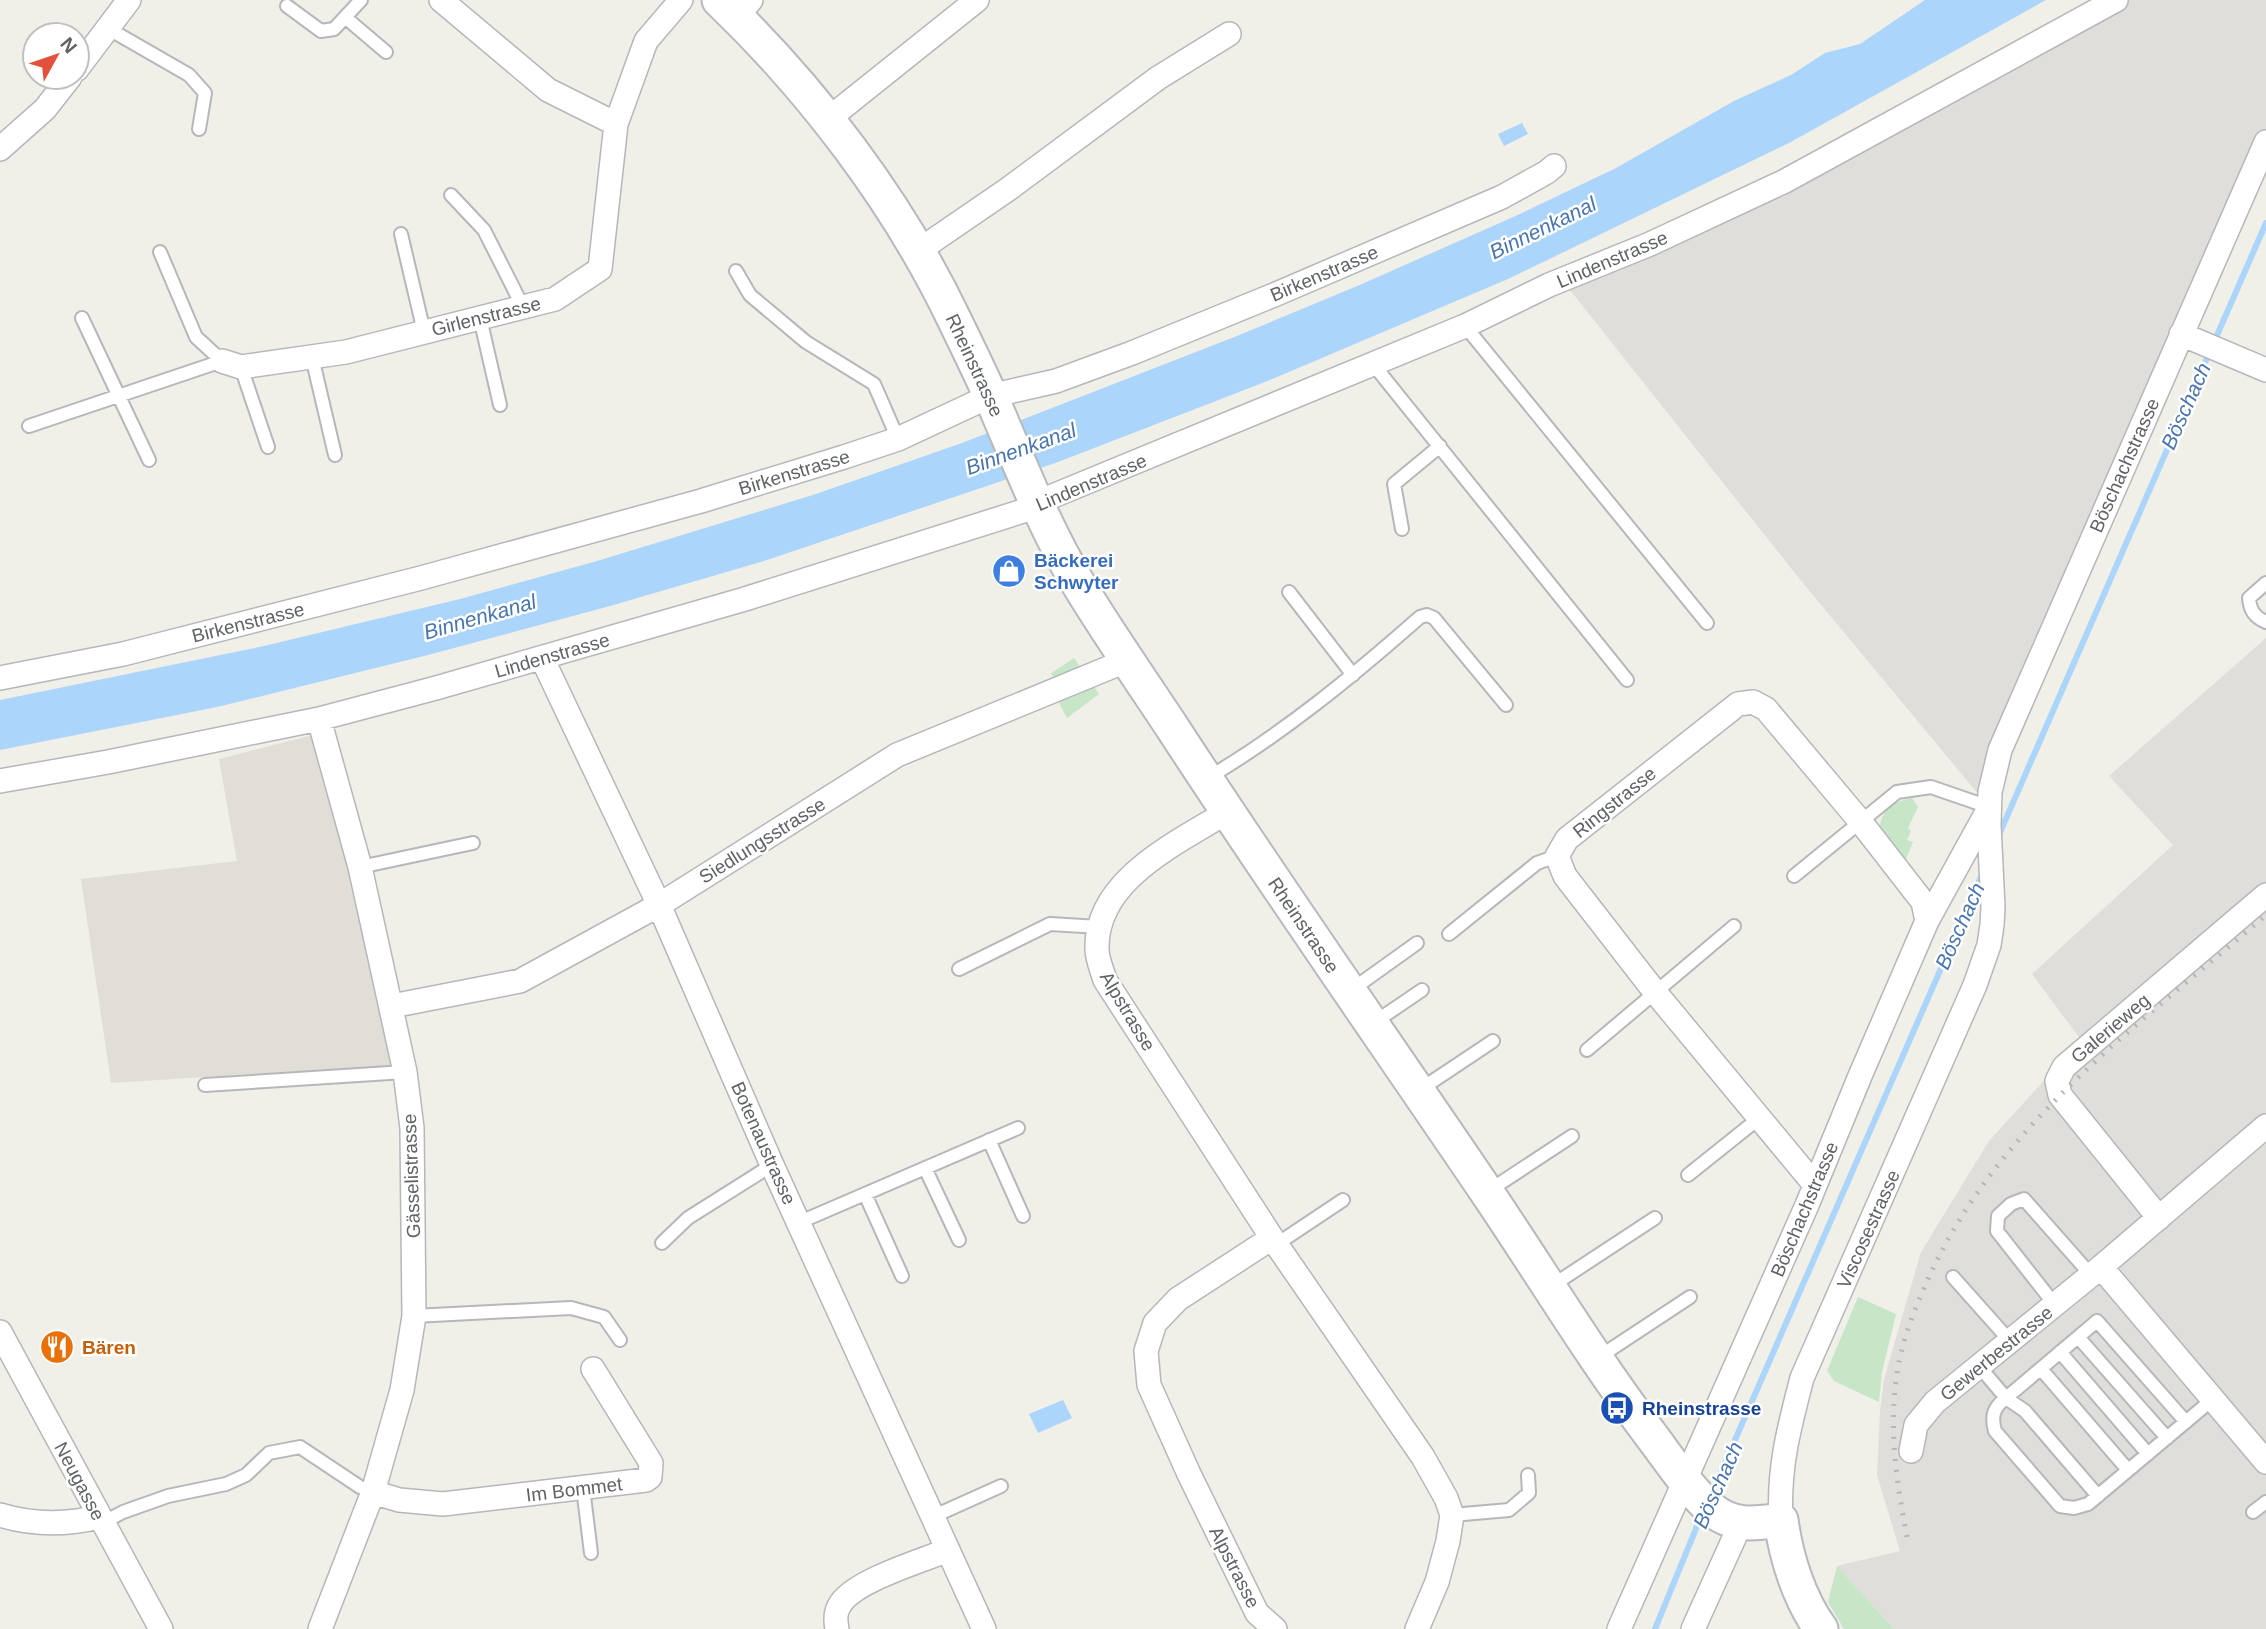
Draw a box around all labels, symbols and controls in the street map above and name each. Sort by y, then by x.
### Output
north arrow [21,21,91,91]
text: N [56,33,81,57]
water label: Binnenkanal [1486,191,1601,263]
street label: Lindenstrasse [1554,227,1671,292]
street label: Birkenstrasse [1267,241,1381,306]
street label: Girlenstrasse [429,293,543,340]
street label: Rheinstrasse [942,311,1007,420]
water label: Böschach [2156,359,2215,453]
street label: Böschachstrasse [2085,395,2163,536]
water label: Binnenkanal [963,418,1080,479]
street label: Birkenstrasse [736,446,852,499]
street label: Lindenstrasse [1033,450,1150,515]
place label: Bäckerei Schwyter [1034,550,1119,593]
shop icon: Bäckerei Schwyter [990,552,1028,590]
water label: Binnenkanal [421,589,540,644]
street label: Birkenstrasse [190,598,307,647]
street label: Lindenstrasse [492,629,612,682]
street label: Ringstrasse [1569,763,1660,842]
street label: Siedlungsstrasse [695,793,829,888]
street label: Rheinstrasse [1264,873,1343,977]
water label: Böschach [1930,879,1989,973]
street label: Alpstrasse [1096,968,1159,1055]
street label: Galerieweg [2067,989,2154,1067]
street label: Botenaustrasse [727,1079,800,1208]
street label: Gässelistrasse [399,1113,424,1239]
street label: Böschachstrasse [1767,1138,1842,1280]
street label: Viscosestrasse [1833,1167,1904,1292]
street label: Gewerbestrasse [1936,1302,2057,1405]
restaurant icon: Bären [38,1328,76,1366]
place label: Bären [82,1337,136,1358]
bus stop icon: Rheinstrasse [1598,1389,1636,1427]
place label: Rheinstrasse [1642,1398,1761,1419]
water label: Böschach [1688,1438,1747,1532]
street label: Neugasse [50,1439,109,1524]
street label: Im Bommet [525,1473,624,1506]
street label: Alpstrasse [1205,1523,1264,1612]

